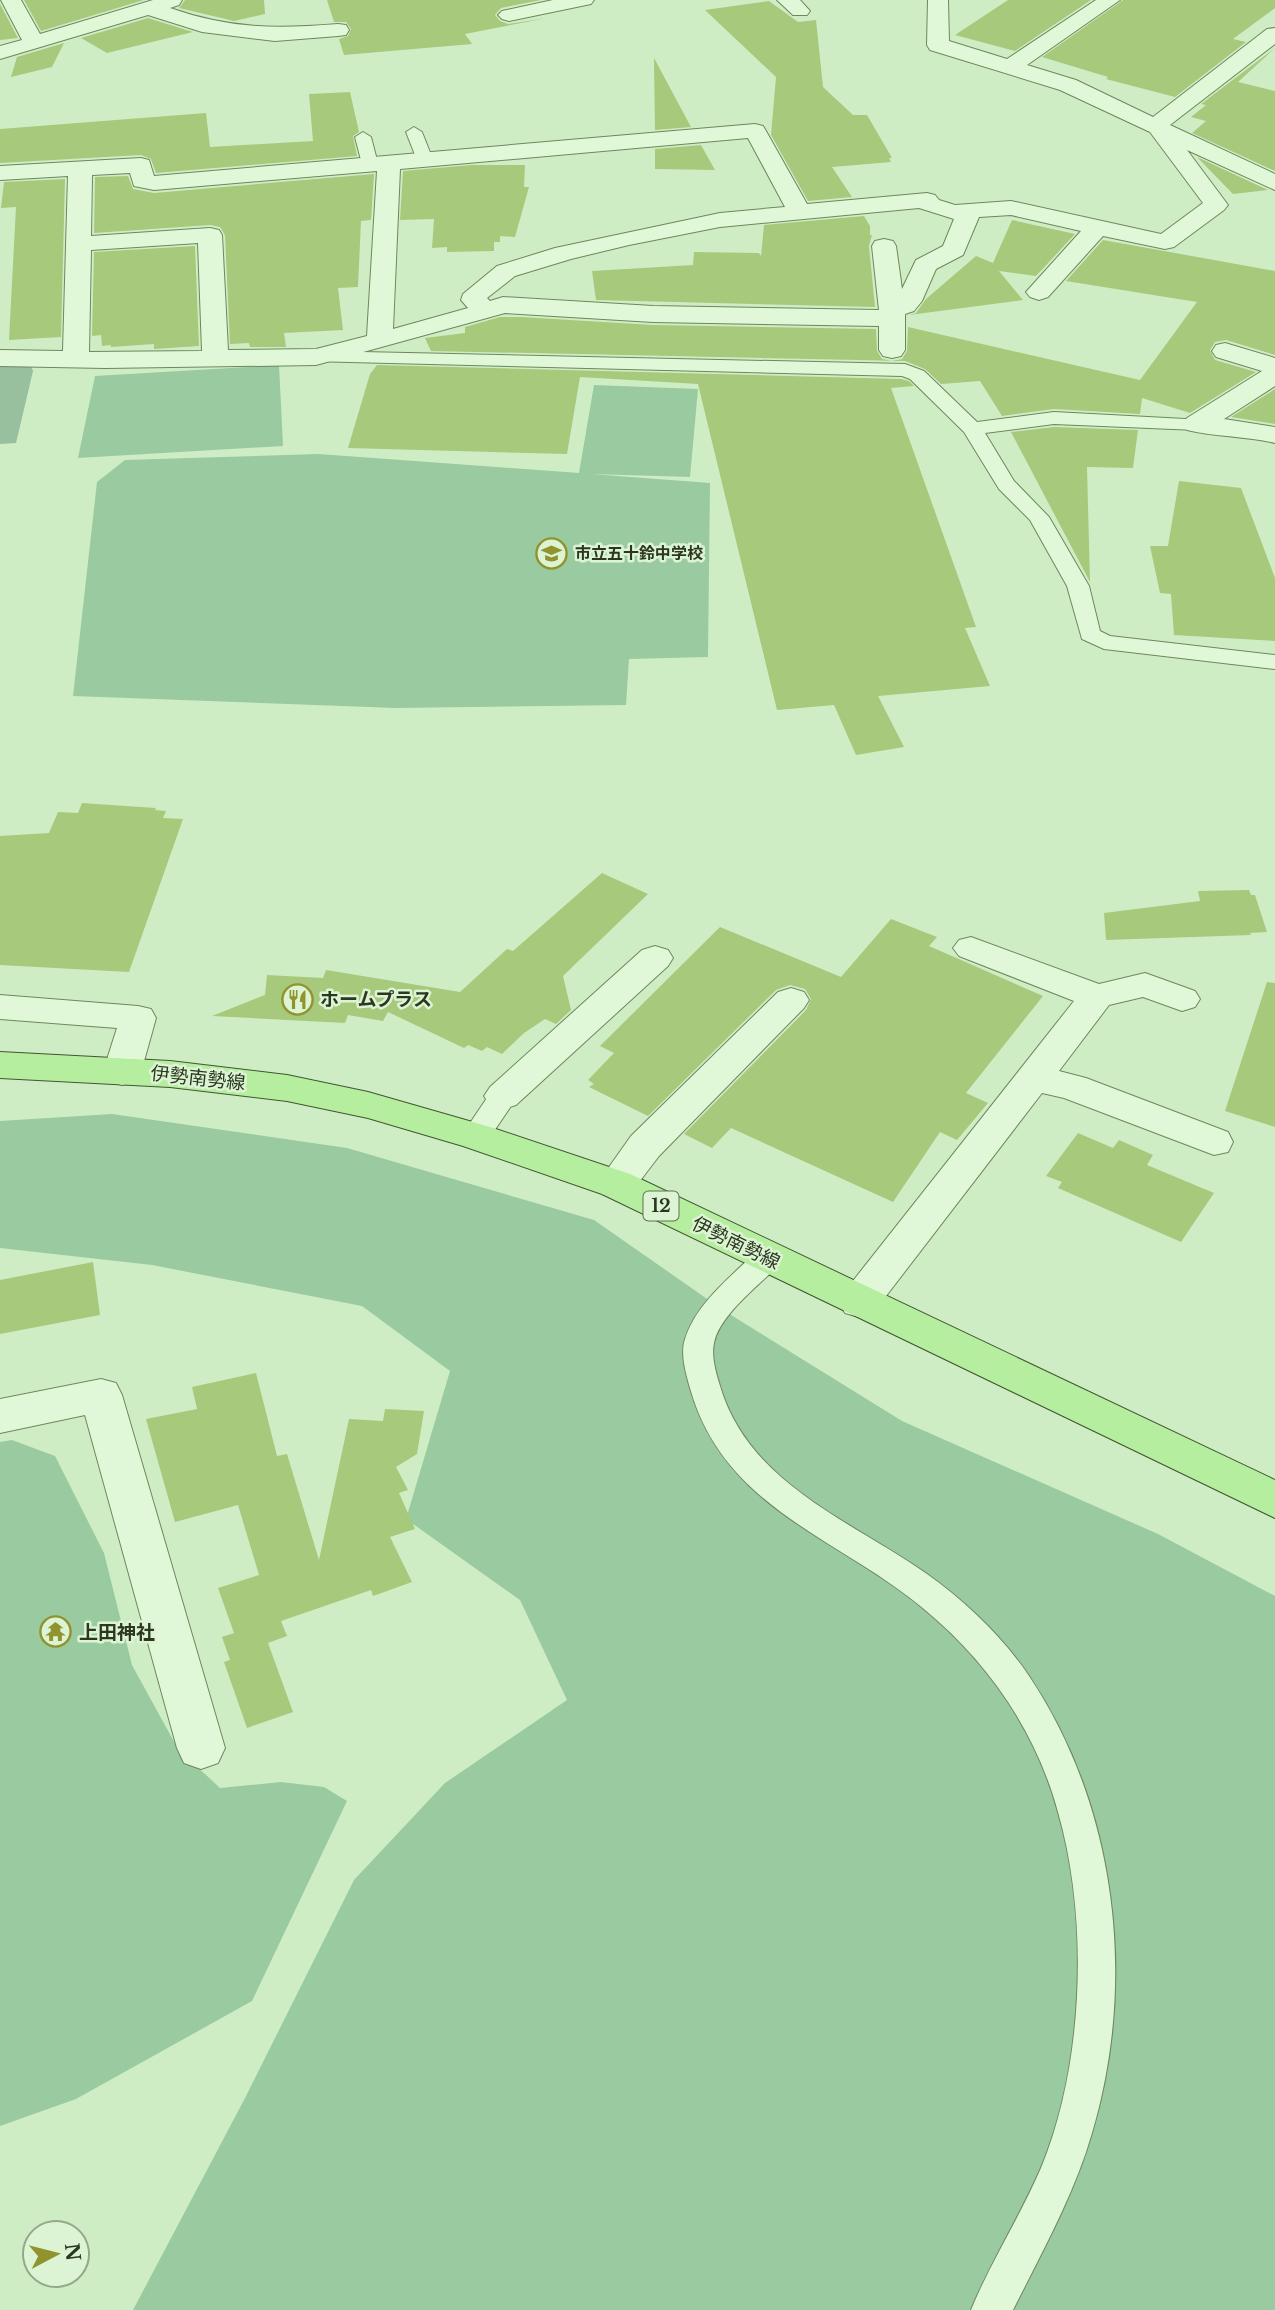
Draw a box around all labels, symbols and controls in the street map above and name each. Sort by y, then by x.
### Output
school or university icon: 市立五十鈴中学校 [535,536,569,570]
place label: 市立五十鈴中学校 [575,543,703,563]
restaurant icon: ホームプラス [280,982,314,1016]
place label: ホームプラス [320,988,432,1011]
street label: 伊勢南勢線 [150,1062,246,1094]
road number: 12 [644,1191,678,1220]
street label: 伊勢南勢線 [688,1212,784,1274]
temple icon: 上田神社 [39,1615,73,1649]
place label: 上田神社 [79,1621,155,1644]
north arrow [21,2219,91,2289]
text: N [60,2242,85,2262]

